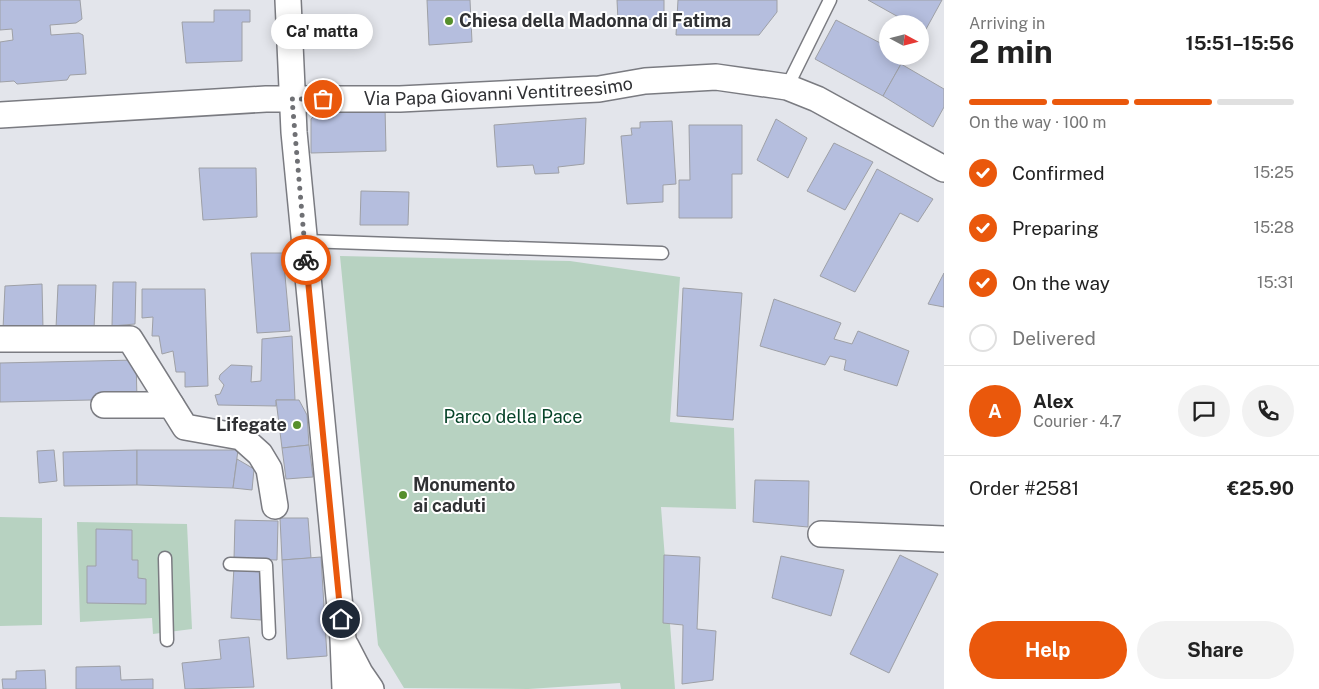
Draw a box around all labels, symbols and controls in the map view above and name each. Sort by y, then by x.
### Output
place label: Chiesa della Madonna di Fatima [459,10,731,31]
callout: Ca' matta [272,14,374,49]
text: Arriving in [969,14,1045,33]
marker: Chiesa della Madonna di Fatima [443,15,455,27]
north arrow [879,15,929,65]
map controls [879,15,929,65]
text: Ca' matta [286,22,358,41]
text: 15:51–15:56 [1186,32,1294,54]
text: 2 min [969,33,1053,70]
street label: Via Papa Giovanni Ventitreesimo [364,72,634,109]
pin [302,78,344,120]
icon: bag [309,85,337,113]
text: On the way · 100 m [969,113,1106,132]
icon: check [969,159,997,187]
text: Confirmed [1012,162,1105,184]
text: 15:25 [1254,163,1294,182]
icon: check [969,214,997,242]
text: Preparing [1012,217,1099,239]
text: 15:28 [1253,218,1294,237]
courier [281,235,331,285]
icon: bike [292,246,320,274]
icon: check [969,269,997,297]
text: On the way [1012,272,1110,294]
text: 15:31 [1257,273,1294,292]
text: Delivered [1012,327,1096,349]
button: chat [1178,385,1230,437]
button: phone [1242,385,1294,437]
text: Alex [1033,390,1074,412]
text: A [988,400,1002,422]
park label: Parco della Pace [443,406,583,427]
text: Courier · 4.7 [1033,412,1122,431]
place label: Lifegate [216,414,287,435]
marker: Lifegate [291,419,303,431]
place label: Monumento ai caduti [413,474,515,516]
text: Order #2581 [969,477,1079,499]
text: €25.90 [1227,477,1294,499]
marker: Monumento ai caduti [397,489,409,501]
pin [320,598,362,640]
icon: home [327,605,355,633]
button: Help [969,621,1127,679]
button: Share [1137,621,1294,679]

